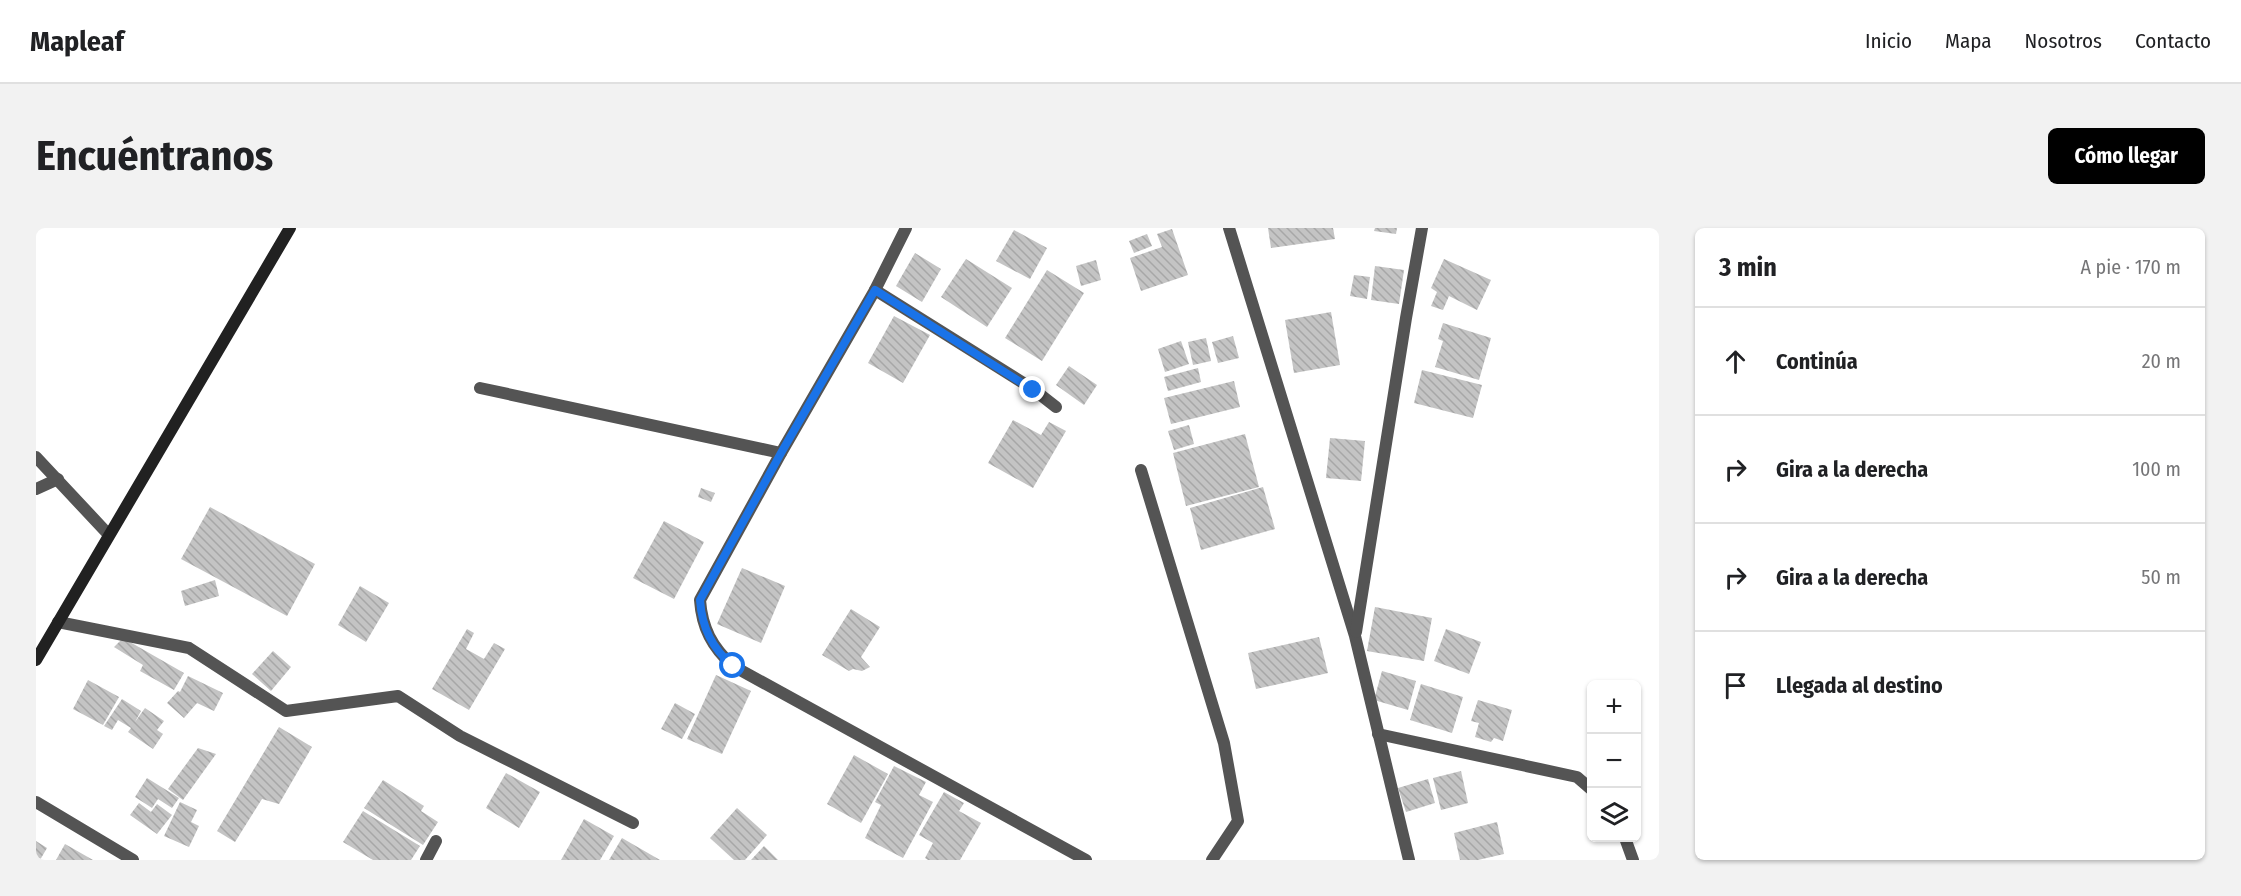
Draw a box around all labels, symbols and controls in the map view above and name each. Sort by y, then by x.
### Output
text: Mapleaf [30,25,124,58]
text: Inicio [1865,28,1912,54]
text: Mapa [1945,28,1992,54]
text: Nosotros [2025,28,2102,54]
text: Contacto [2135,28,2211,54]
button: Cómo llegar [2048,128,2205,184]
text: Encuéntranos [36,131,273,181]
text: 3 min [1719,252,1777,283]
text: A pie · 170 m [2080,255,2181,279]
icon: ahead [1719,345,1752,378]
text: Continúa [1776,348,1858,375]
text: 20 m [2142,349,2181,373]
route end [1019,376,1045,402]
icon: right [1719,453,1752,486]
text: Gira a la derecha [1776,456,1928,483]
text: 100 m [2132,457,2181,481]
icon: right [1719,561,1752,594]
text: Gira a la derecha [1776,564,1928,591]
text: 50 m [2141,565,2181,589]
route start [719,652,745,678]
icon: arrive [1719,669,1752,702]
text: Llegada al destino [1776,672,1943,699]
map controls [1587,680,1641,842]
button: + [1587,680,1641,734]
button: − [1587,734,1641,788]
button: layers [1587,788,1641,842]

